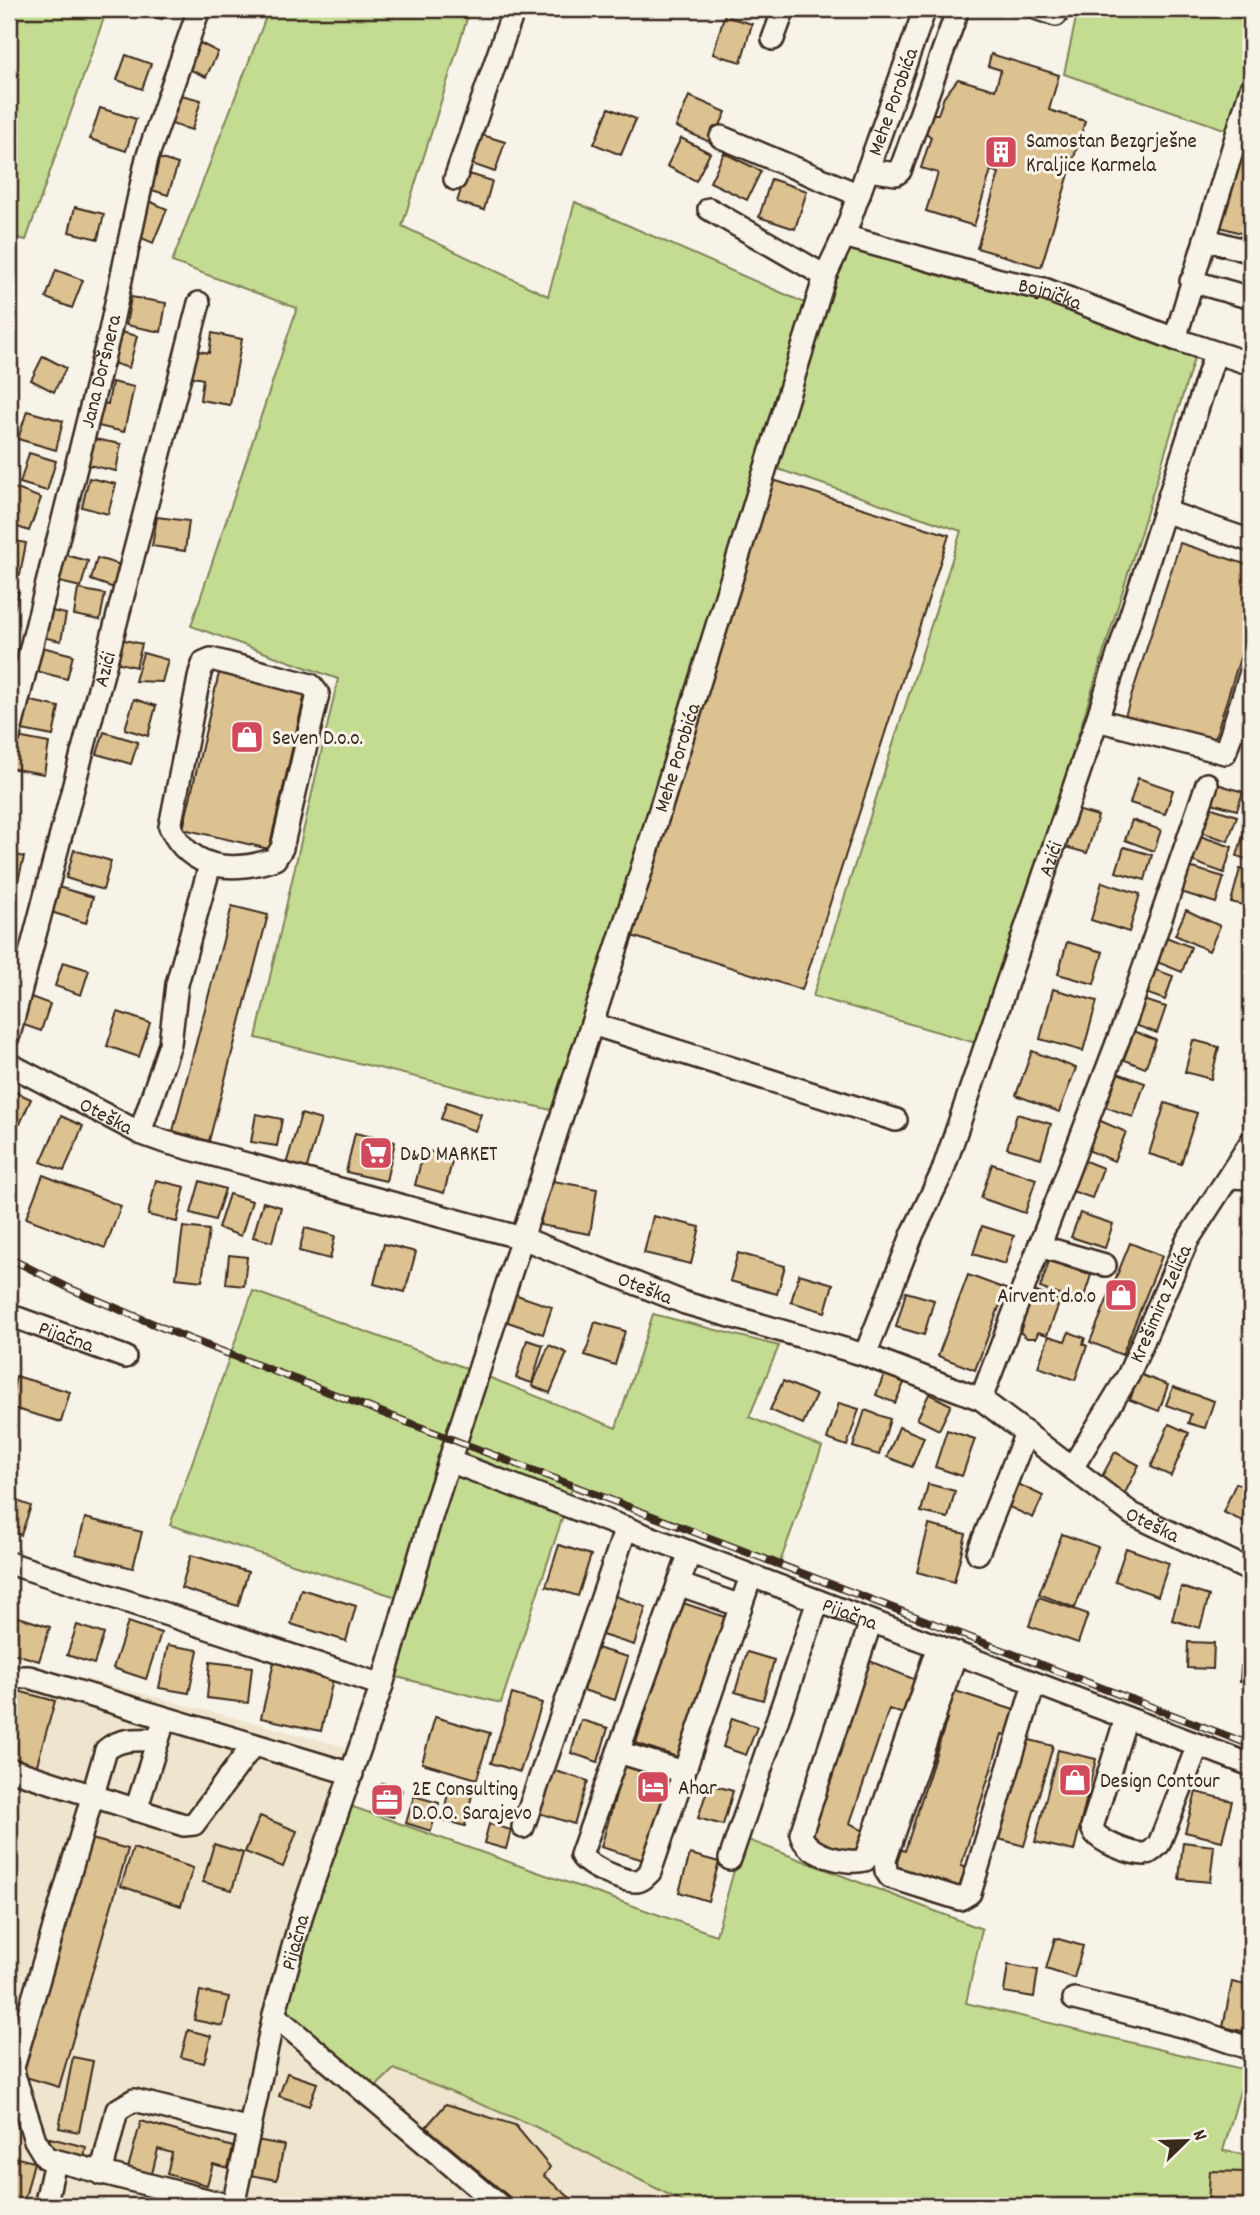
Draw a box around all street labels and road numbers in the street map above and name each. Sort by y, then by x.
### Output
street label: Mehe Porobića [862,43,928,160]
street label: Bojnička [1015,272,1086,320]
street label: Jana Doršnera [74,311,131,432]
street label: Azići [88,649,126,691]
street label: Mehe Porobića [648,699,710,816]
street label: Azići [1032,838,1072,881]
street label: Oteška [73,1091,138,1145]
street label: Krešimira Zelića [1124,1240,1202,1368]
street label: Oteška [612,1266,677,1315]
street label: Pijačna [34,1315,98,1363]
street label: Oteška [1119,1501,1184,1553]
street label: Pijačna [817,1592,882,1640]
street label: Pijačna [275,1910,320,1974]

